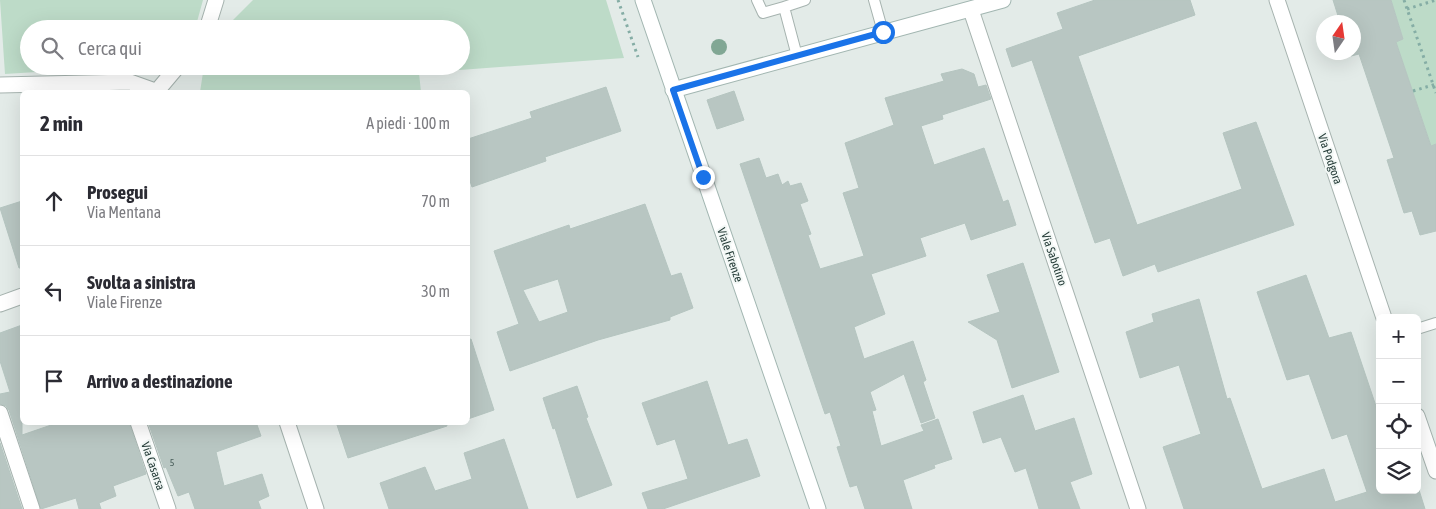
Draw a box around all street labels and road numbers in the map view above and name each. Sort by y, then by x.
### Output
street label: Via Podgora [1315,132,1345,186]
street label: Viale Firenze [714,226,746,284]
street label: Via Sabotino [1038,230,1070,288]
street label: Via Casarsa [138,440,168,492]

